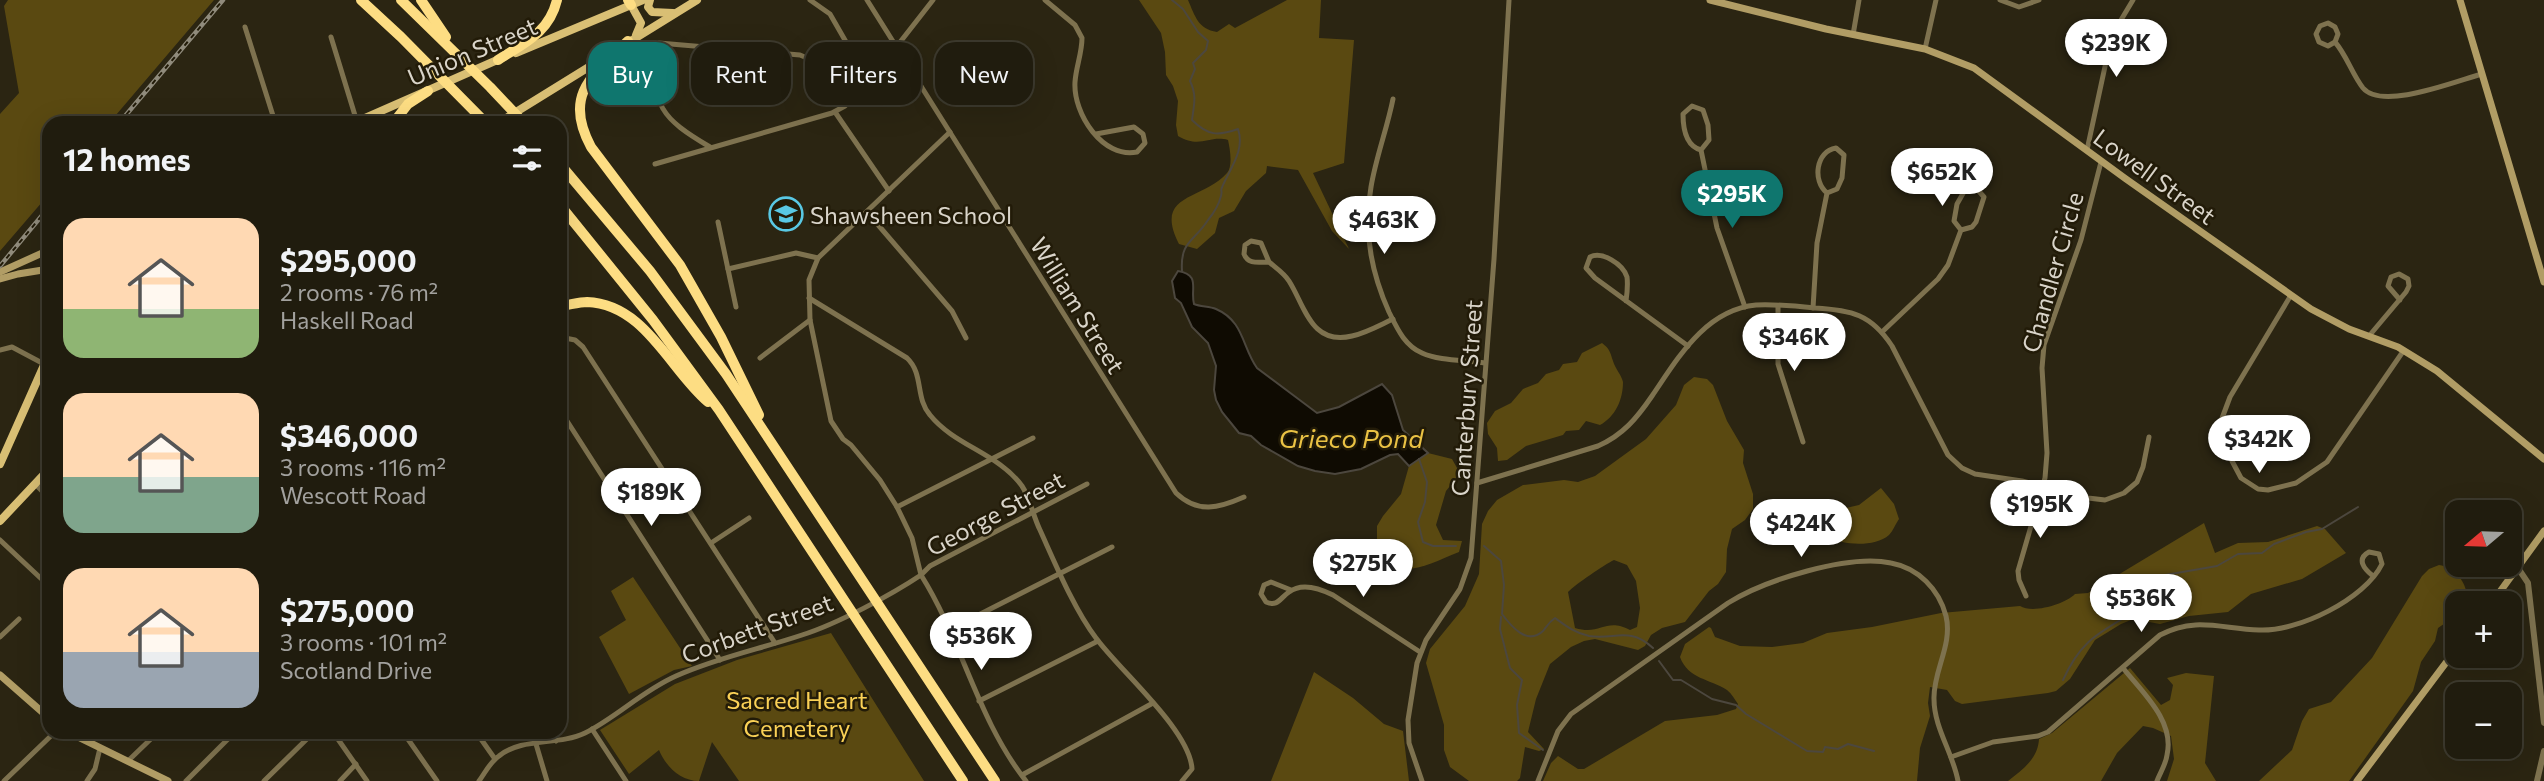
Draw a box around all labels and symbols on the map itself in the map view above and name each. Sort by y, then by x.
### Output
street label: Union Street [403,11,541,91]
pin: $239K [2067,20,2165,79]
street label: Lowell Street [2088,122,2222,230]
pin: $652K [1893,148,1991,208]
pin: $295K [1683,170,1781,230]
street label: Chandler Circle [2015,188,2089,356]
school or university icon: Shawsheen School [767,195,805,233]
pin: $463K [1335,196,1433,256]
place label: Shawsheen School [810,200,1012,229]
street label: William Street [1025,232,1131,379]
street label: Canterbury Street [1445,299,1487,497]
pin: $346K [1745,314,1843,373]
pin: $342K [2210,416,2308,475]
water label: Grieco Pond [1279,422,1424,453]
street label: George Street [921,464,1069,561]
pin: $189K [602,468,700,528]
pin: $195K [1991,480,2089,540]
pin: $424K [1752,500,1850,559]
north arrow [2445,500,2522,578]
pin: $275K [1314,540,1412,599]
pin: $536K [2092,574,2190,634]
street label: Corbett Street [677,587,837,669]
pin: $536K [932,612,1030,672]
park label: Sacred Heart Cemetery [726,685,868,742]

